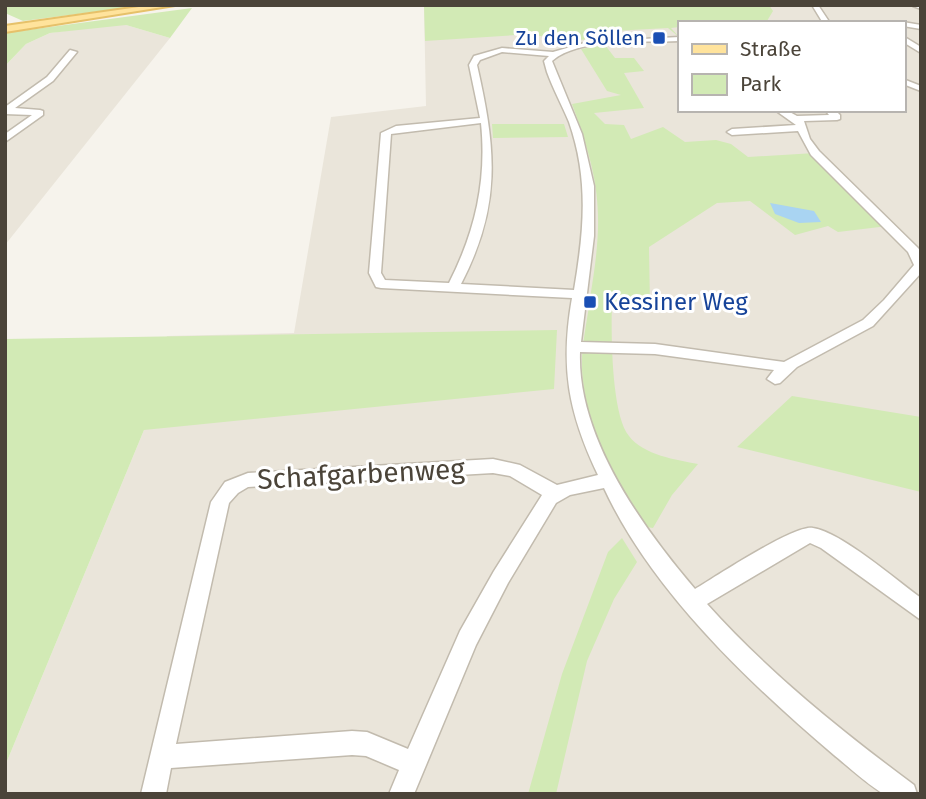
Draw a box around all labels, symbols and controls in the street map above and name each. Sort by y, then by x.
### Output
legend [678,21,905,112]
place label: Zu den Söllen [515,25,645,51]
marker: Zu den Söllen [651,30,667,46]
text: Straße [740,36,802,62]
text: Park [740,71,782,97]
place label: Kessiner Weg [604,288,748,316]
marker: Kessiner Weg [582,294,598,310]
street label: Schafgarbenweg [256,452,466,496]

